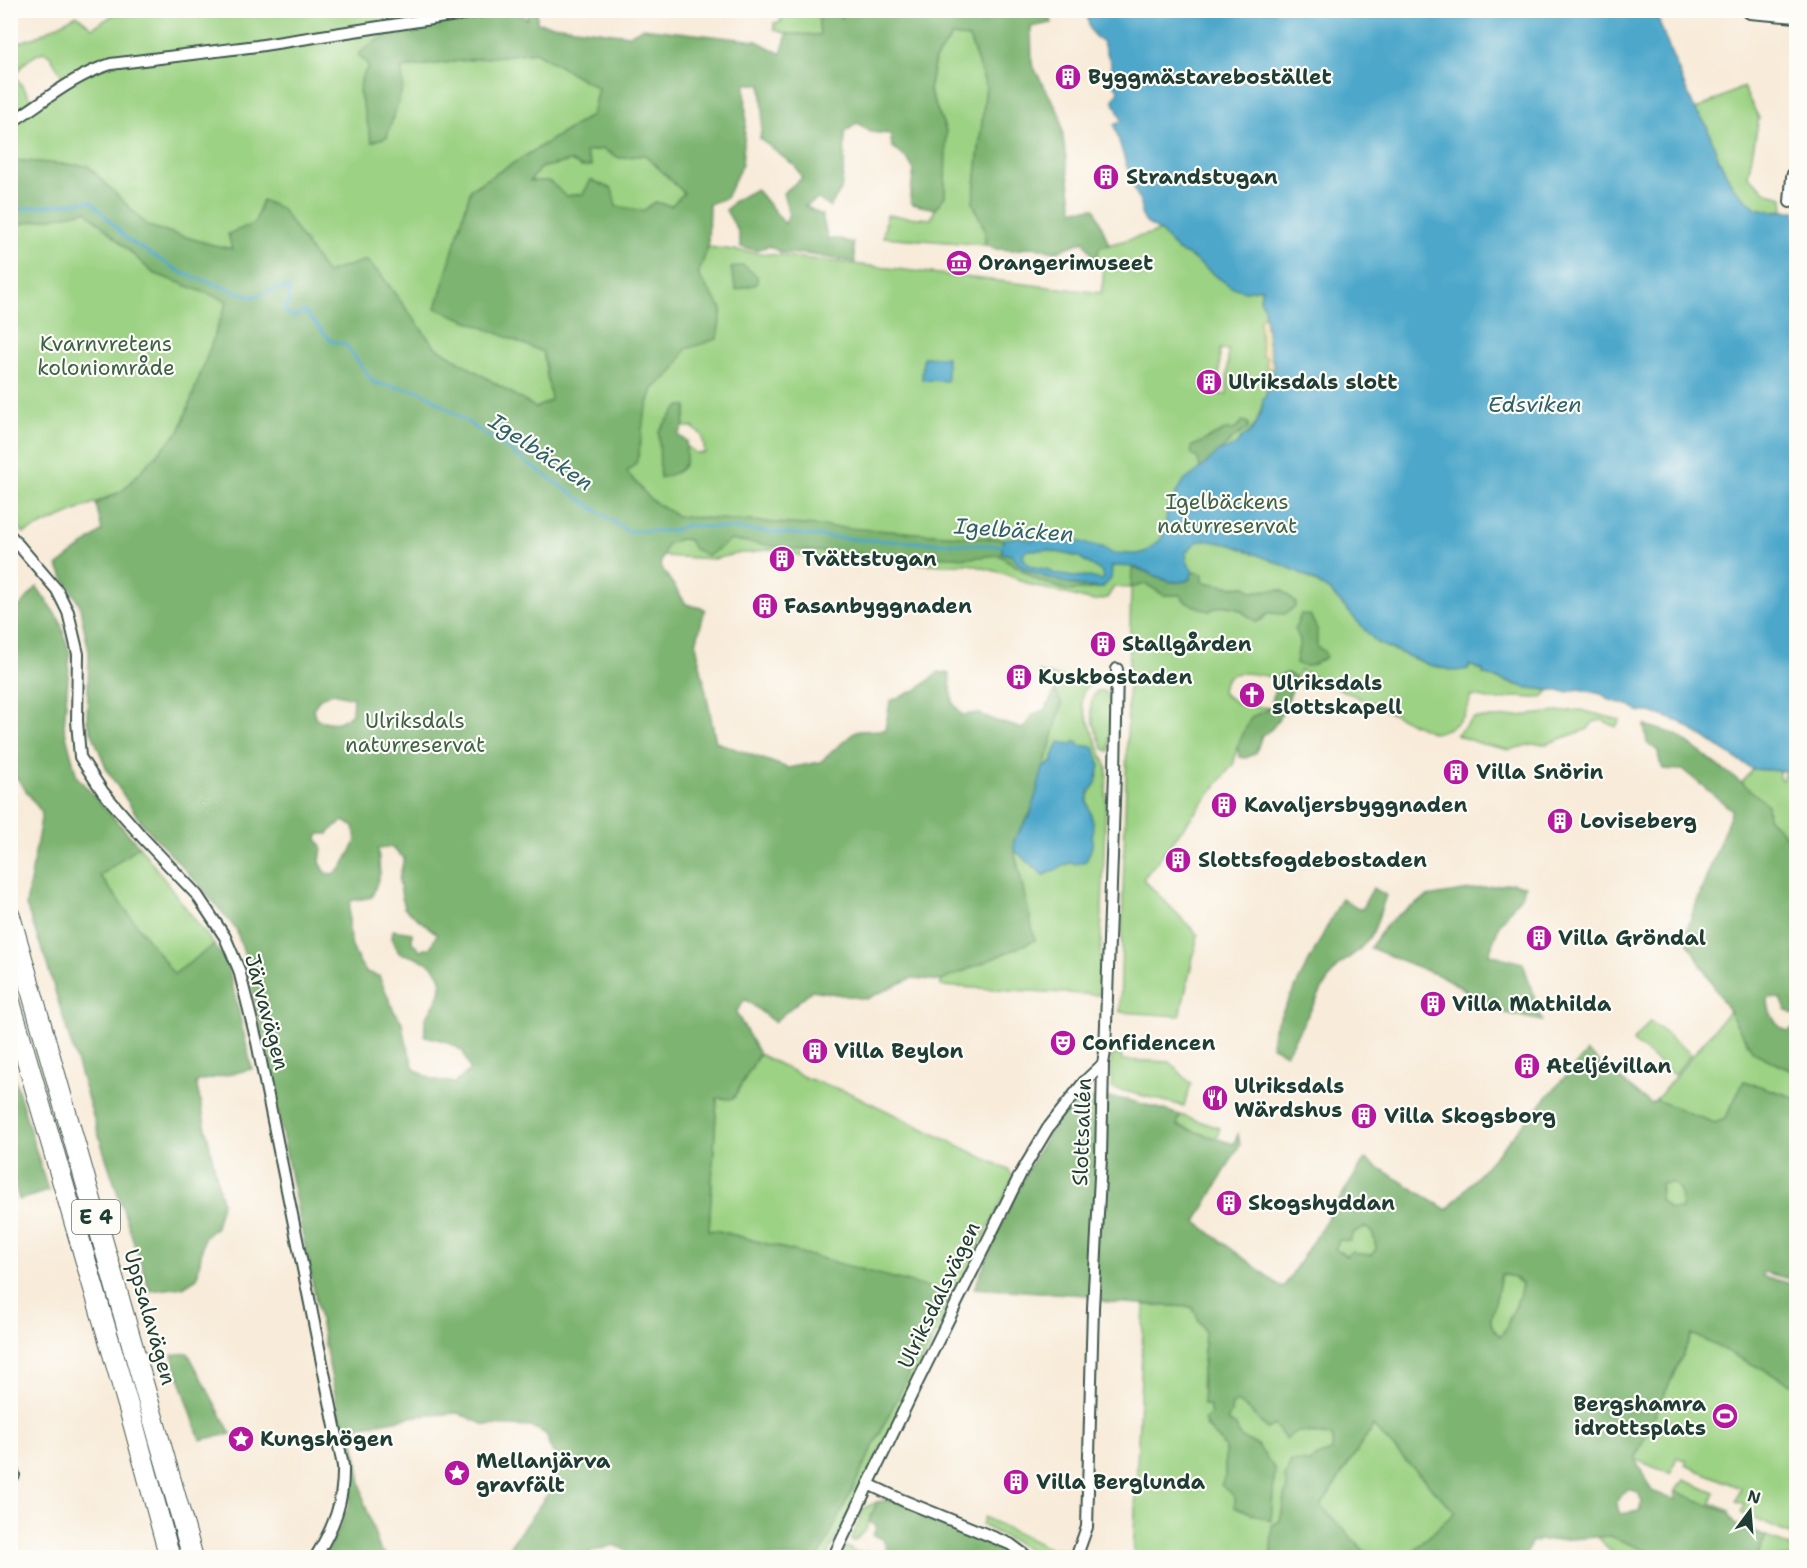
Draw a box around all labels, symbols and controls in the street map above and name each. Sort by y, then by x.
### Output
building icon: Byggmästarebostället [1053,62,1083,92]
place label: Byggmästarebostället [1088,63,1332,91]
building icon: Strandstugan [1091,162,1121,192]
place label: Strandstugan [1126,163,1278,191]
museum icon: Orangerimuseet [944,248,974,278]
place label: Orangerimuseet [978,249,1153,277]
park label: Kvarnvretens koloniområde [37,330,175,382]
building icon: Ulriksdals slott [1194,367,1224,397]
place label: Ulriksdals slott [1228,368,1397,396]
water label: Edsviken [1488,390,1582,419]
water label: Igelbäcken [482,406,599,497]
park label: Igelbäckens naturreservat [1157,488,1297,540]
water label: Igelbäcken [952,511,1075,549]
building icon: Tvättstugan [767,544,797,574]
place label: Tvättstugan [802,545,937,573]
building icon: Fasanbyggnaden [750,591,780,621]
place label: Fasanbyggnaden [784,592,972,620]
building icon: Stallgården [1088,629,1118,659]
place label: Stallgården [1122,630,1252,658]
building icon: Kuskbostaden [1004,662,1034,692]
place label: Kuskbostaden [1038,663,1192,691]
place label: Ulriksdals slottskapell [1272,669,1402,721]
church icon: Ulriksdals slottskapell [1237,680,1267,710]
park label: Ulriksdals naturreservat [345,707,485,759]
building icon: Villa Snörin [1441,757,1471,787]
place label: Villa Snörin [1476,758,1604,786]
building icon: Kavaljersbyggnaden [1209,790,1239,820]
place label: Kavaljersbyggnaden [1244,791,1468,819]
building icon: Loviseberg [1545,806,1575,836]
place label: Loviseberg [1580,807,1697,835]
building icon: Slottsfogdebostaden [1163,845,1193,875]
place label: Slottsfogdebostaden [1198,846,1427,874]
building icon: Villa Gröndal [1524,923,1554,953]
place label: Villa Gröndal [1558,924,1706,952]
street label: Järvavägen [238,951,296,1073]
building icon: Villa Mathilda [1418,989,1448,1019]
place label: Villa Mathilda [1452,990,1612,1018]
theatre icon: Confidencen [1048,1028,1078,1058]
place label: Confidencen [1082,1029,1215,1057]
building icon: Villa Beylon [800,1036,830,1066]
place label: Villa Beylon [834,1037,964,1065]
building icon: Ateljévillan [1512,1051,1542,1081]
place label: Ateljévillan [1546,1052,1671,1080]
place label: Ulriksdals Wärdshus [1234,1072,1344,1124]
street label: Slottsallén [1066,1077,1098,1187]
restaurant icon: Ulriksdals Wärdshus [1200,1083,1230,1113]
building icon: Villa Skogsborg [1349,1101,1379,1131]
place label: Villa Skogsborg [1384,1102,1556,1130]
building icon: Skogshyddan [1214,1188,1244,1218]
place label: Skogshyddan [1248,1189,1395,1217]
road number: E 4 [72,1200,120,1234]
street label: Ulriksdalsvägen [891,1217,987,1373]
street label: Uppsalavägen [117,1246,183,1388]
place label: Bergshamra idrottsplats [1573,1390,1707,1442]
sports icon: Bergshamra idrottsplats [1710,1401,1740,1431]
place icon: Kungshögen [226,1424,256,1454]
place label: Kungshögen [260,1425,393,1453]
place label: Mellanjärva gravfält [476,1447,611,1499]
place icon: Mellanjärva gravfält [442,1458,472,1488]
building icon: Villa Berglunda [1001,1467,1031,1497]
place label: Villa Berglunda [1036,1468,1206,1496]
north arrow [1720,1481,1780,1541]
text: N [1745,1485,1763,1509]

